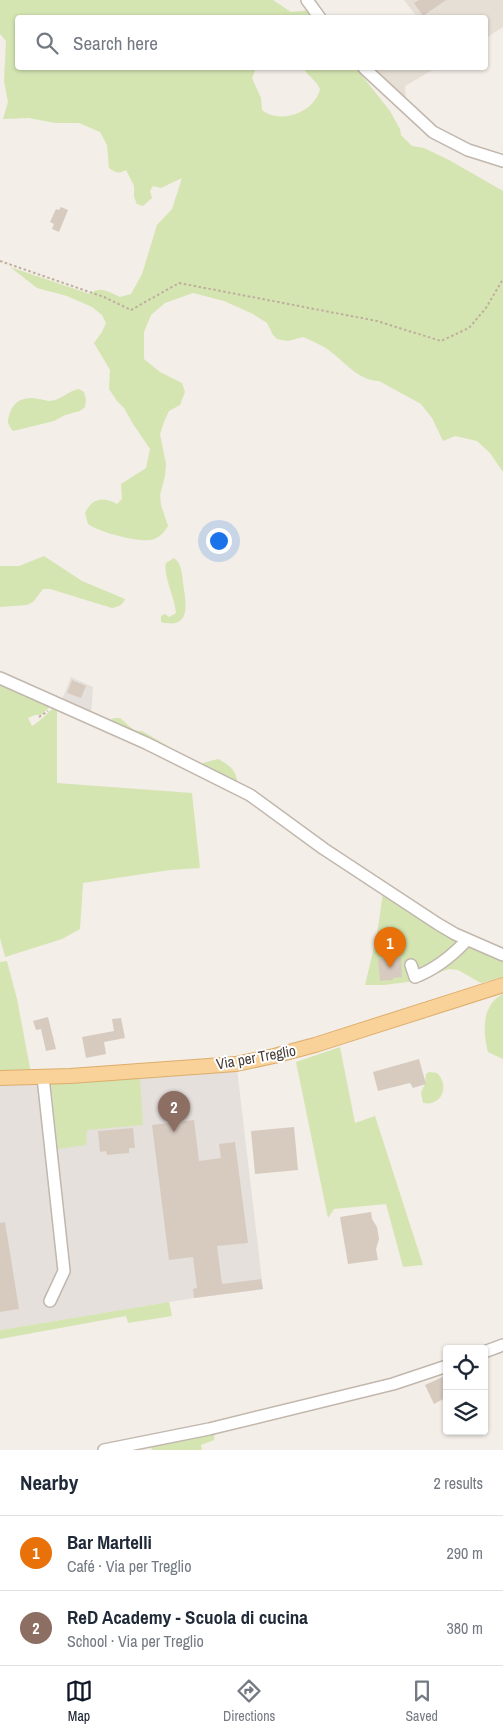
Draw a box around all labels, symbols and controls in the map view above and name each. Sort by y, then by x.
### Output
search box [15,15,488,70]
icon: search [33,29,61,57]
text: Search here [73,30,158,56]
your location [206,528,232,554]
pin: 1 [374,927,406,968]
street label: Via per Treglio [215,1040,298,1074]
pin: 2 [158,1091,190,1132]
map controls [443,1345,488,1435]
button: locate [443,1345,488,1390]
button: layers [443,1390,488,1435]
text: Nearby [20,1468,78,1497]
text: 2 results [433,1472,483,1494]
text: Bar Martelli [67,1529,152,1555]
text: 1 [32,1542,40,1564]
text: 290 m [447,1542,483,1564]
text: Café · Via per Treglio [67,1555,192,1577]
text: ReD Academy - Scuola di cucina [67,1604,308,1630]
text: 2 [32,1617,40,1639]
text: 380 m [447,1617,483,1639]
text: School · Via per Treglio [67,1630,204,1652]
tab: Map [65,1677,93,1725]
tab: Directions [223,1677,275,1725]
tab: Saved [405,1677,438,1725]

